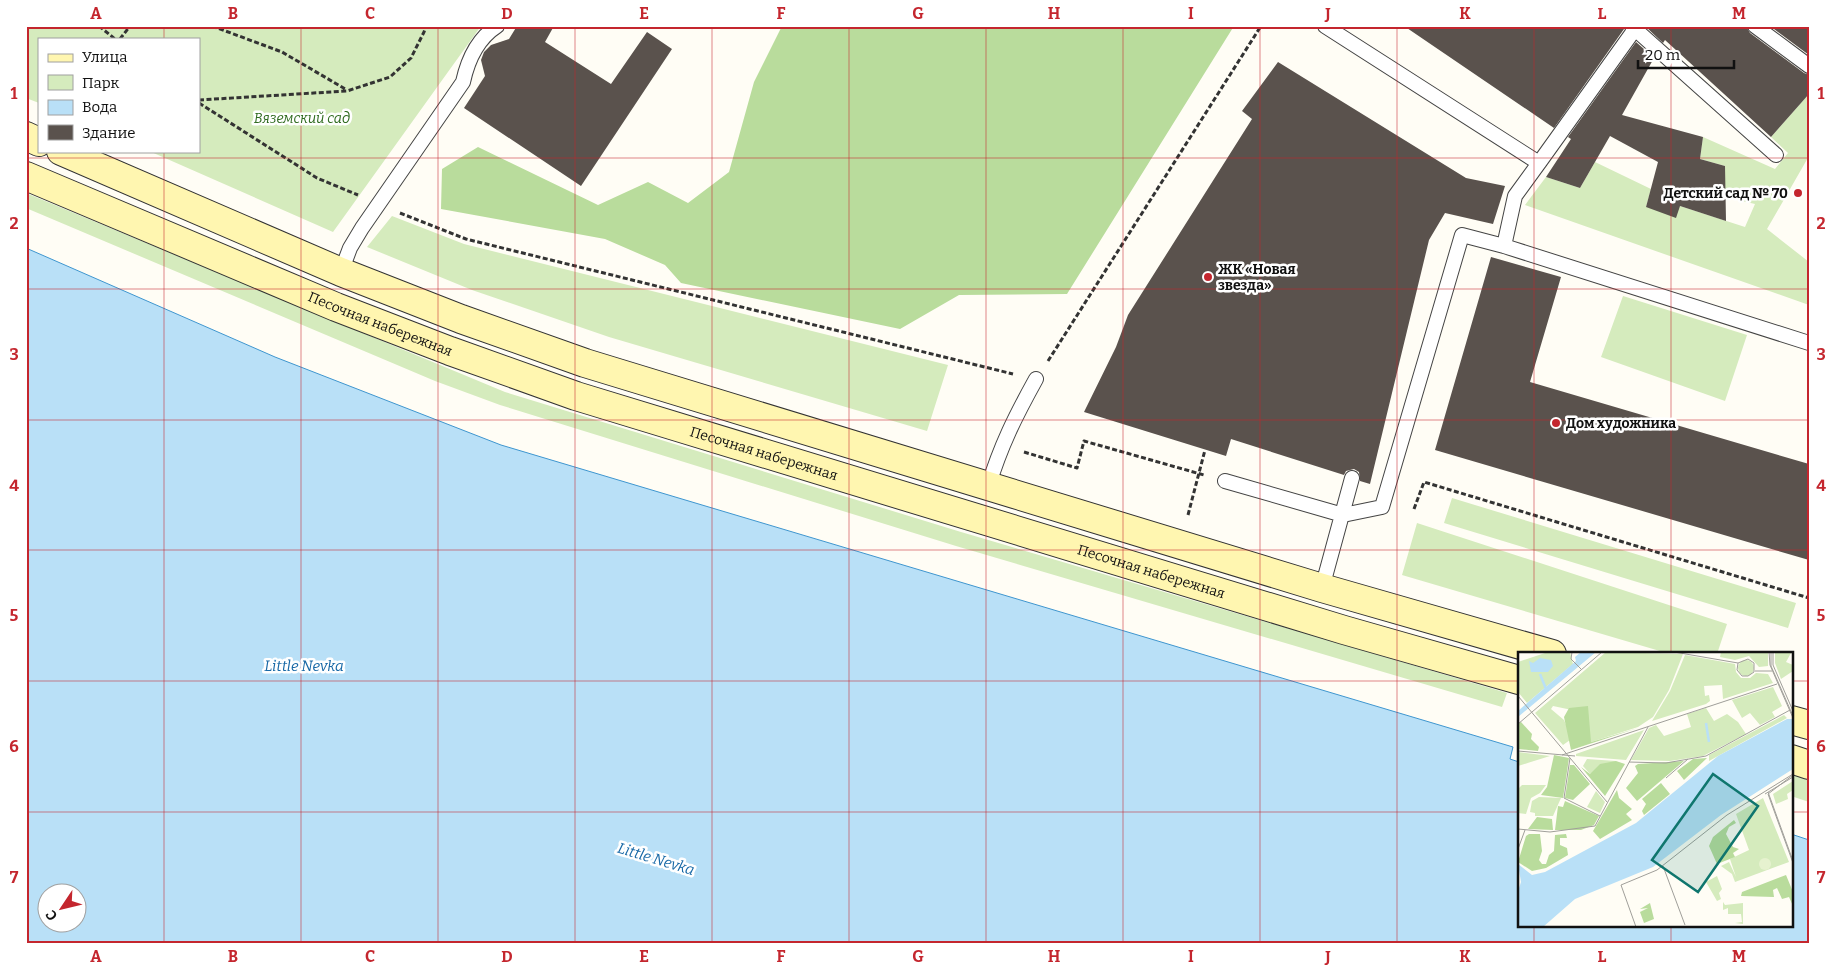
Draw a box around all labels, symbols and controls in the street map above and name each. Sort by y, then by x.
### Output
text: A [90,4,102,23]
text: B [228,4,238,23]
text: C [365,4,375,23]
text: D [501,4,513,23]
text: E [639,4,649,23]
text: F [777,4,786,23]
text: G [912,4,924,23]
text: H [1048,4,1061,23]
text: I [1188,4,1194,23]
text: J [1324,4,1331,23]
text: K [1459,4,1471,23]
text: L [1598,4,1607,23]
text: M [1732,4,1746,23]
legend [38,38,200,152]
scale bar [1638,38,1734,70]
text: 20 m [1645,46,1681,64]
text: Улица [82,48,128,66]
text: Парк [82,74,120,92]
text: 1 [11,84,18,103]
text: 1 [1818,84,1825,103]
text: Вода [82,98,117,116]
park label: Вяземский сад [254,110,350,127]
text: Здание [82,124,136,142]
place label: Детский сад № 70 [1664,185,1788,202]
marker: Детский сад № 70 [1792,187,1804,199]
text: 2 [9,214,19,233]
text: 2 [1816,214,1826,233]
place label: ЖК «Новая звезда» [1218,261,1296,294]
marker: ЖК «Новая звезда» [1202,271,1214,283]
street label: Песочная набережная [306,288,455,360]
text: 3 [9,345,19,364]
text: 3 [1816,345,1826,364]
place label: Дом художника [1566,415,1676,432]
marker: Дом художника [1550,417,1562,429]
street label: Песочная набережная [688,423,840,484]
text: 4 [9,476,19,495]
text: 4 [1816,476,1826,495]
street label: Песочная набережная [1075,541,1227,602]
text: 5 [10,606,19,625]
text: 5 [1817,606,1826,625]
inset map [1518,652,1792,928]
water label: Little Nevka [264,657,344,675]
text: 6 [9,737,19,756]
text: 6 [1816,737,1826,756]
water label: Little Nevka [615,839,697,879]
text: 7 [10,868,19,887]
text: 7 [1817,868,1826,887]
north arrow [38,882,88,932]
text: С [42,907,61,924]
text: A [90,947,102,966]
text: B [228,947,238,966]
text: C [365,947,375,966]
text: D [501,947,513,966]
text: E [639,947,649,966]
text: F [777,947,786,966]
text: G [912,947,924,966]
text: H [1048,947,1061,966]
text: I [1188,947,1194,966]
text: J [1324,947,1331,966]
text: K [1459,947,1471,966]
text: L [1598,947,1607,966]
text: M [1732,947,1746,966]

